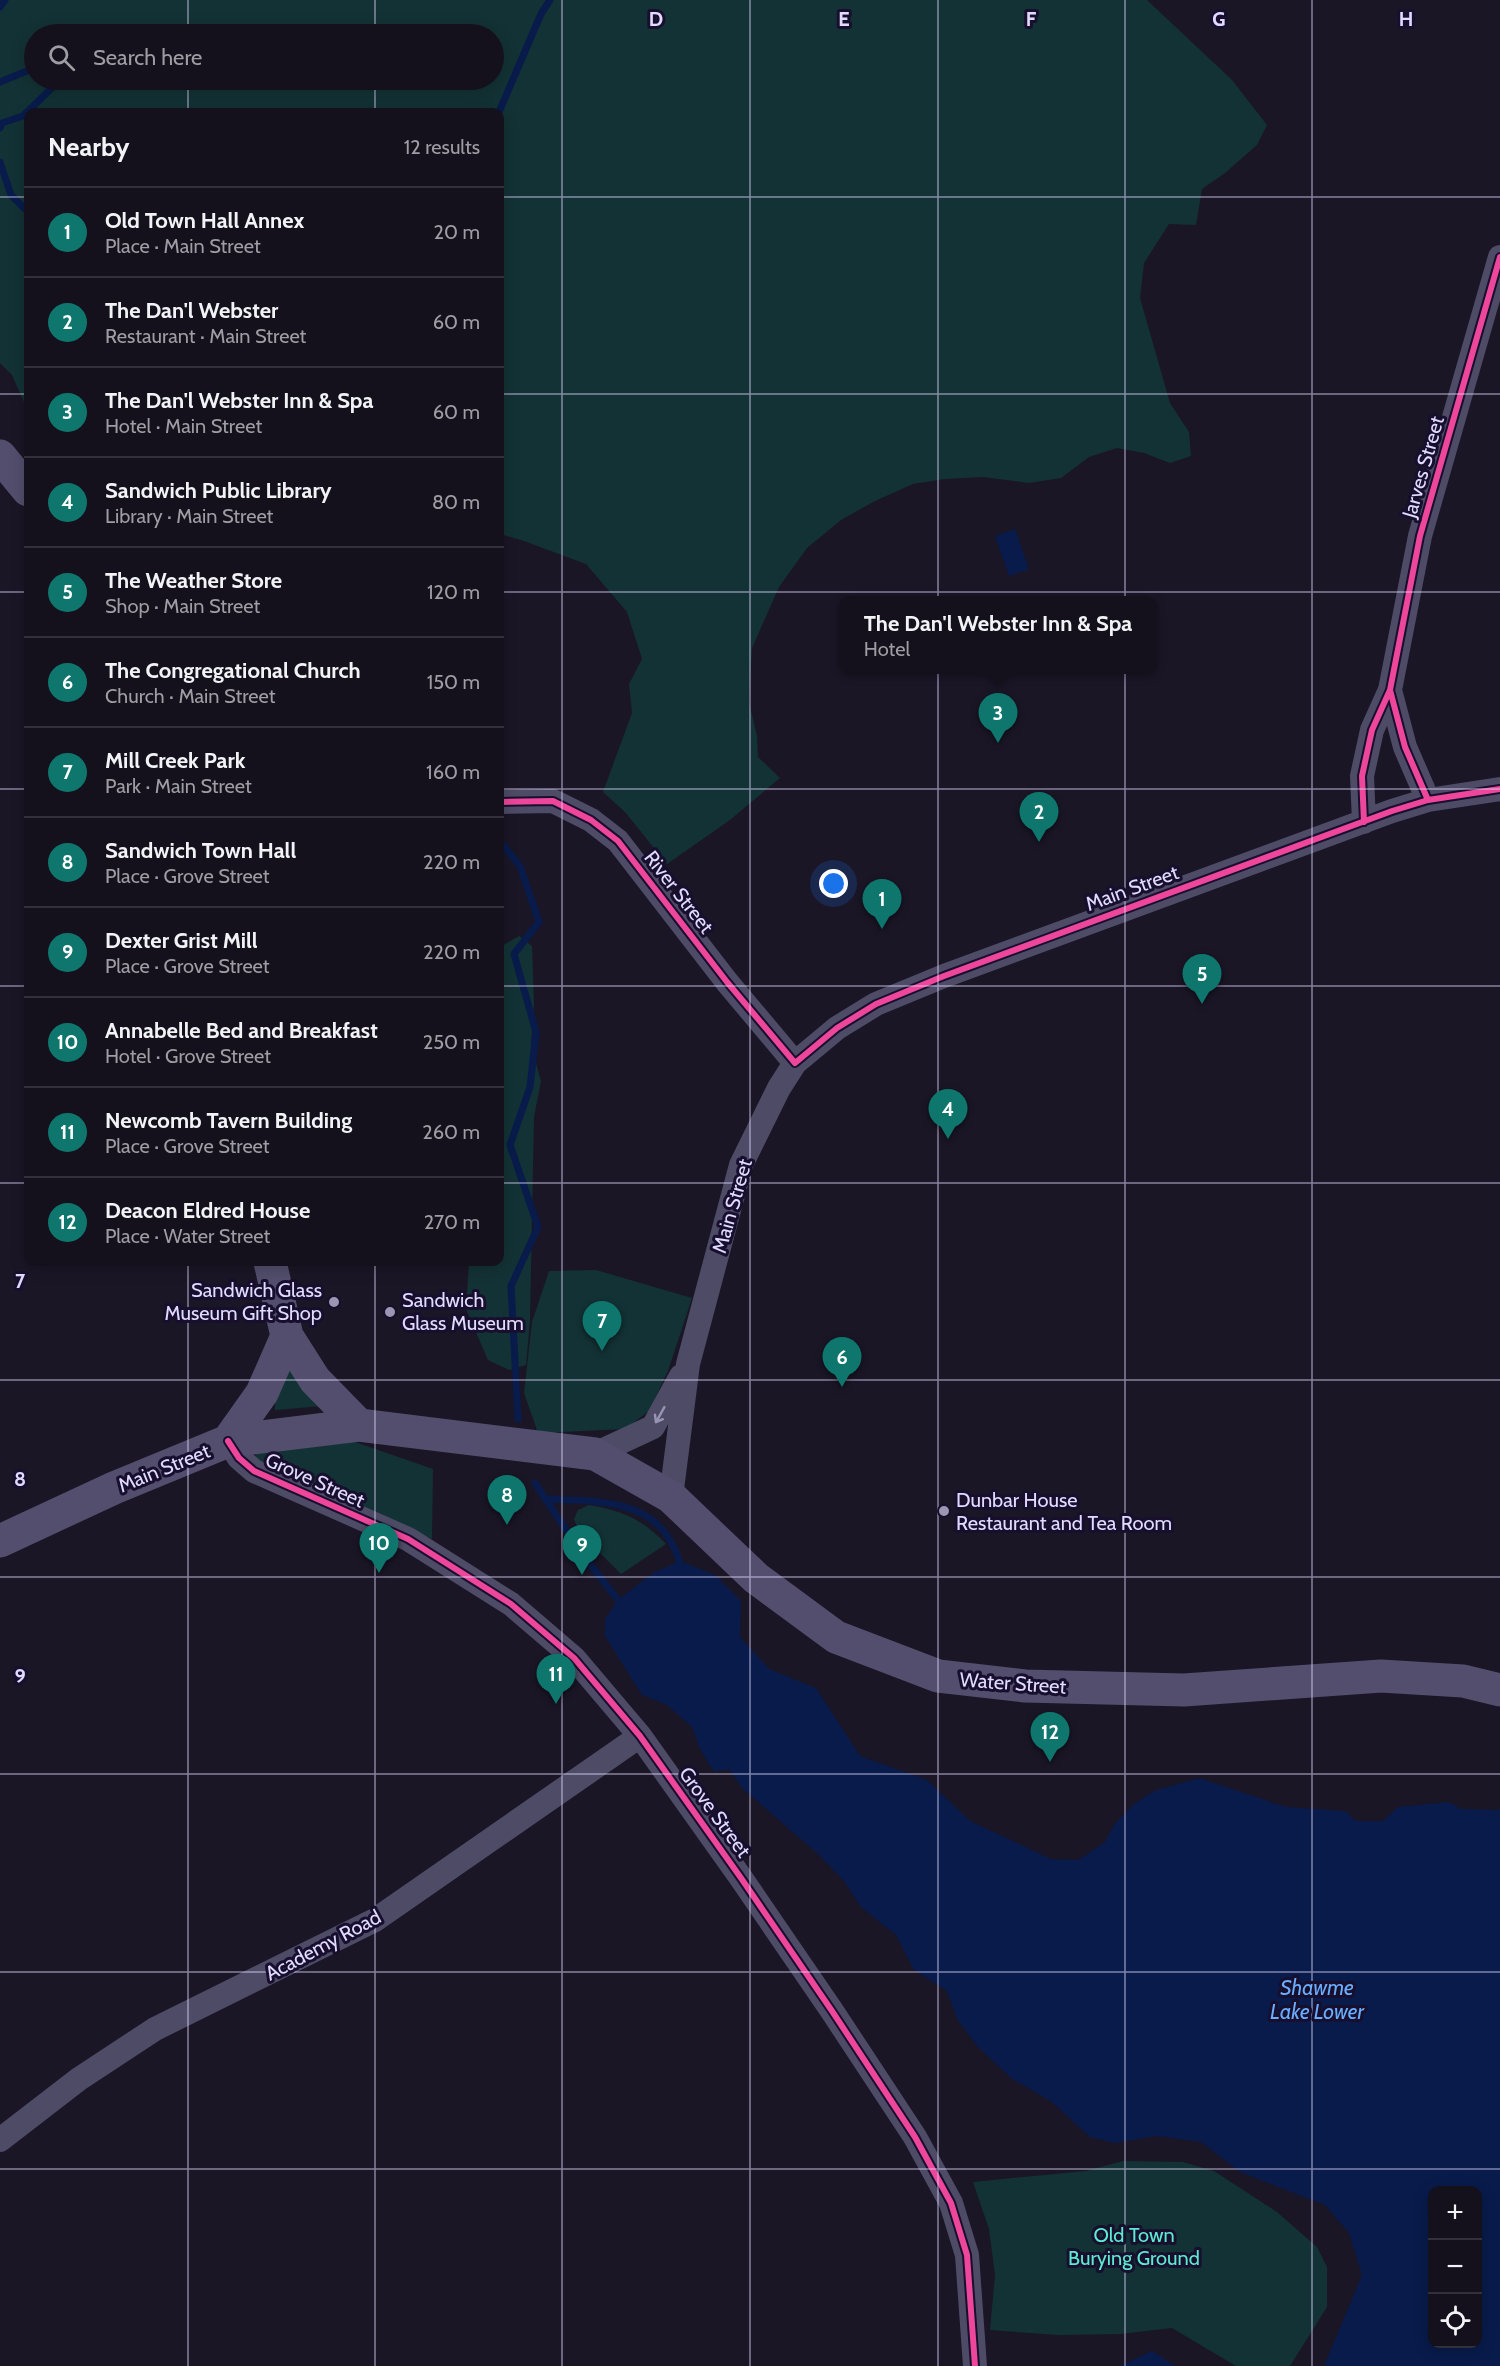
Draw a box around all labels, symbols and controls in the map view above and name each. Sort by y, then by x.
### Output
text: D [649,7,663,31]
text: E [838,7,850,31]
text: F [1026,7,1037,31]
text: G [1212,7,1226,31]
text: H [1399,7,1413,31]
search box [24,24,504,90]
icon: search [45,41,78,74]
text: Search here [93,44,202,71]
text: Nearby [48,131,129,163]
text: 12 results [404,135,480,159]
text: Old Town Hall Annex [105,207,304,234]
text: 1 [64,220,71,244]
text: 20 m [434,220,480,244]
text: Place · Main Street [105,234,261,258]
text: The Dan'l Webster [105,297,278,324]
text: 2 [62,310,73,334]
text: 60 m [433,310,480,334]
text: Restaurant · Main Street [105,324,306,348]
text: The Dan'l Webster Inn & Spa [105,387,373,414]
text: 3 [62,400,73,424]
text: 60 m [433,400,480,424]
street label: Jarves Street [1397,413,1449,522]
text: Hotel · Main Street [105,414,262,438]
text: Sandwich Public Library [105,477,332,504]
text: 4 [61,490,74,514]
text: 80 m [432,490,480,514]
text: Library · Main Street [105,504,273,528]
text: The Weather Store [105,567,282,594]
text: 5 [62,580,73,604]
text: 120 m [427,580,480,604]
text: Shop · Main Street [105,594,260,618]
popup [839,596,1157,674]
text: The Dan'l Webster Inn & Spa [864,610,1132,637]
text: Hotel [864,637,910,661]
text: The Congregational Church [105,657,361,684]
text: 6 [62,670,73,694]
text: 150 m [427,670,480,694]
text: Church · Main Street [105,684,275,708]
pin: 3 [978,694,1018,743]
text: Mill Creek Park [105,747,245,774]
text: 7 [62,760,73,784]
text: 160 m [426,760,480,784]
text: Park · Main Street [105,774,252,798]
pin: 2 [1020,792,1058,842]
text: Sandwich Town Hall [105,837,296,864]
street label: River Street [639,846,719,938]
text: 8 [61,850,74,874]
text: 220 m [423,850,480,874]
street label: Main Street [1082,860,1182,916]
text: Place · Grove Street [105,864,270,888]
your location [819,869,848,898]
pin: 1 [862,880,902,929]
text: Dexter Grist Mill [105,927,258,954]
text: 9 [62,940,73,964]
text: 220 m [423,940,480,964]
text: Place · Grove Street [105,954,270,978]
pin: 5 [1182,954,1222,1004]
text: Annabelle Bed and Breakfast [105,1017,378,1044]
text: 10 [57,1030,78,1054]
text: 250 m [423,1030,480,1054]
text: Hotel · Grove Street [105,1044,271,1068]
pin: 4 [928,1090,968,1139]
text: Newcomb Tavern Building [105,1107,352,1134]
text: 11 [60,1120,75,1144]
text: 260 m [422,1120,480,1144]
text: Place · Grove Street [105,1134,270,1158]
street label: Main Street [707,1156,757,1256]
text: Deacon Eldred House [105,1197,310,1224]
text: 12 [59,1210,76,1234]
text: 270 m [424,1210,480,1234]
text: Place · Water Street [105,1224,270,1248]
text: 7 [15,1269,26,1293]
place label: Sandwich Glass Museum Gift Shop [165,1278,322,1325]
place label: Sandwich Glass Museum [402,1288,524,1335]
marker: Sandwich Glass Museum Gift Shop [327,1295,341,1309]
pin: 7 [582,1302,622,1351]
marker: Sandwich Glass Museum [383,1305,397,1319]
pin: 6 [822,1338,862,1387]
one-way arrow [654,1406,666,1423]
street label: Main Street [115,1439,214,1497]
street label: Grove Street [262,1447,369,1513]
text: 8 [14,1467,26,1491]
pin: 8 [488,1476,526,1525]
place label: Dunbar House Restaurant and Tea Room [956,1488,1172,1535]
marker: Dunbar House Restaurant and Tea Room [937,1504,951,1518]
pin: 10 [360,1524,398,1573]
pin: 9 [562,1526,602,1575]
pin: 11 [536,1654,576,1704]
text: 9 [14,1664,26,1688]
street label: Water Street [959,1667,1067,1699]
pin: 12 [1030,1712,1070,1762]
street label: Grove Street [674,1762,756,1862]
street label: Academy Road [261,1905,385,1985]
water label: Shawme Lake Lower [1270,1975,1365,2024]
map controls [1428,2186,1482,2348]
button: + [1428,2186,1482,2240]
park label: Old Town Burying Ground [1068,2223,1200,2270]
button: − [1428,2240,1482,2294]
button: locate [1428,2294,1482,2348]

